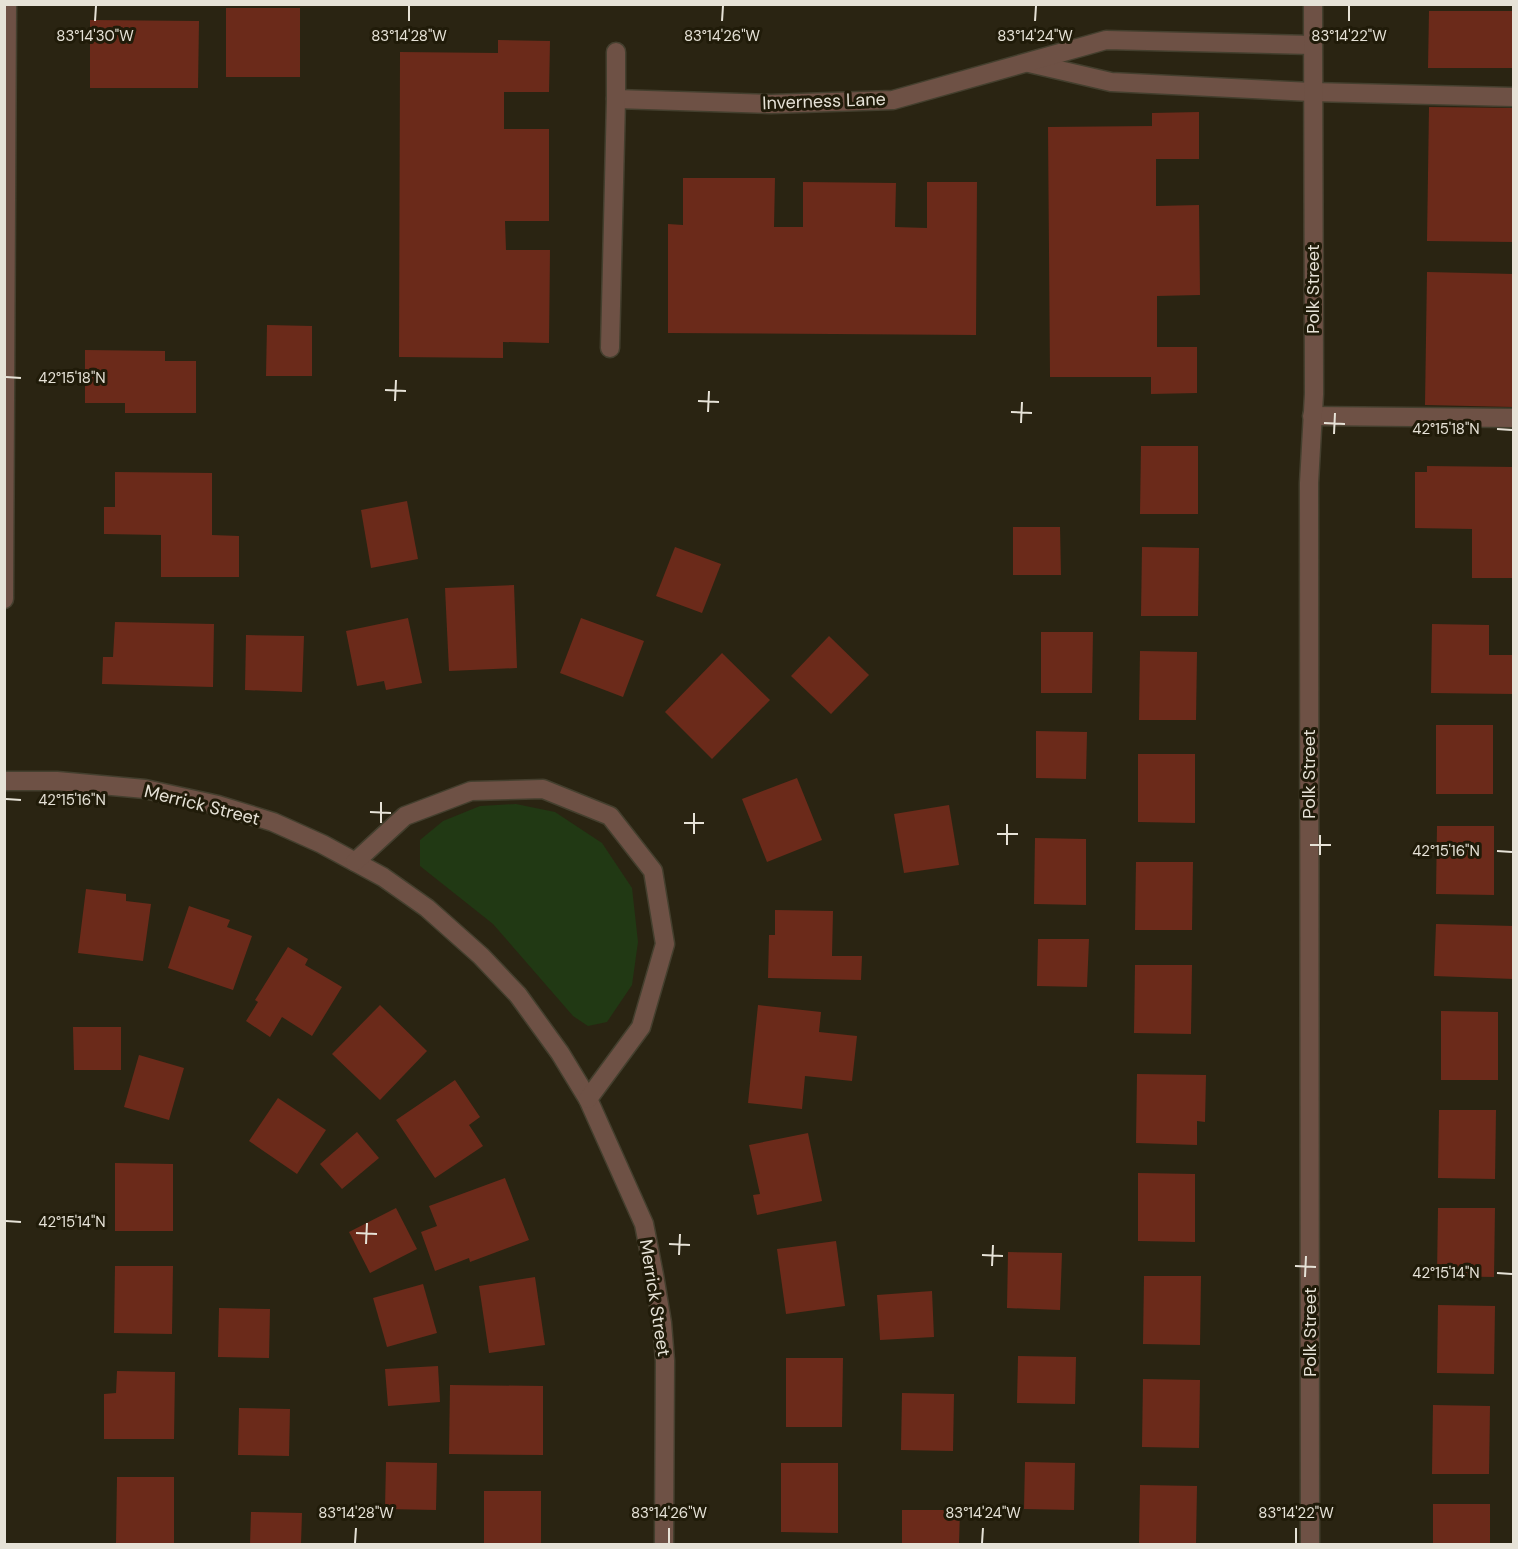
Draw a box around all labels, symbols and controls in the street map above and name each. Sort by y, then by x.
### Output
text: 83°14'30"W [56,26,134,46]
text: 83°14'28"W [371,26,447,46]
text: 83°14'26"W [684,26,761,46]
text: 83°14'24"W [997,26,1073,46]
text: 83°14'22"W [1311,26,1387,46]
street label: Inverness Lane [762,87,886,115]
street label: Polk Street [1301,244,1325,334]
text: 42°15'18"N [38,368,106,388]
text: 42°15'18"N [1412,419,1480,439]
street label: Polk Street [1297,729,1321,819]
street label: Merrick Street [142,779,262,831]
text: 42°15'16"N [38,790,106,810]
text: 42°15'16"N [1412,841,1480,861]
text: 42°15'14"N [38,1212,106,1232]
street label: Merrick Street [634,1238,676,1358]
text: 42°15'14"N [1412,1263,1480,1283]
street label: Polk Street [1298,1287,1322,1377]
text: 83°14'28"W [318,1503,394,1523]
text: 83°14'26"W [631,1503,708,1523]
text: 83°14'24"W [945,1503,1021,1523]
text: 83°14'22"W [1258,1503,1334,1523]

